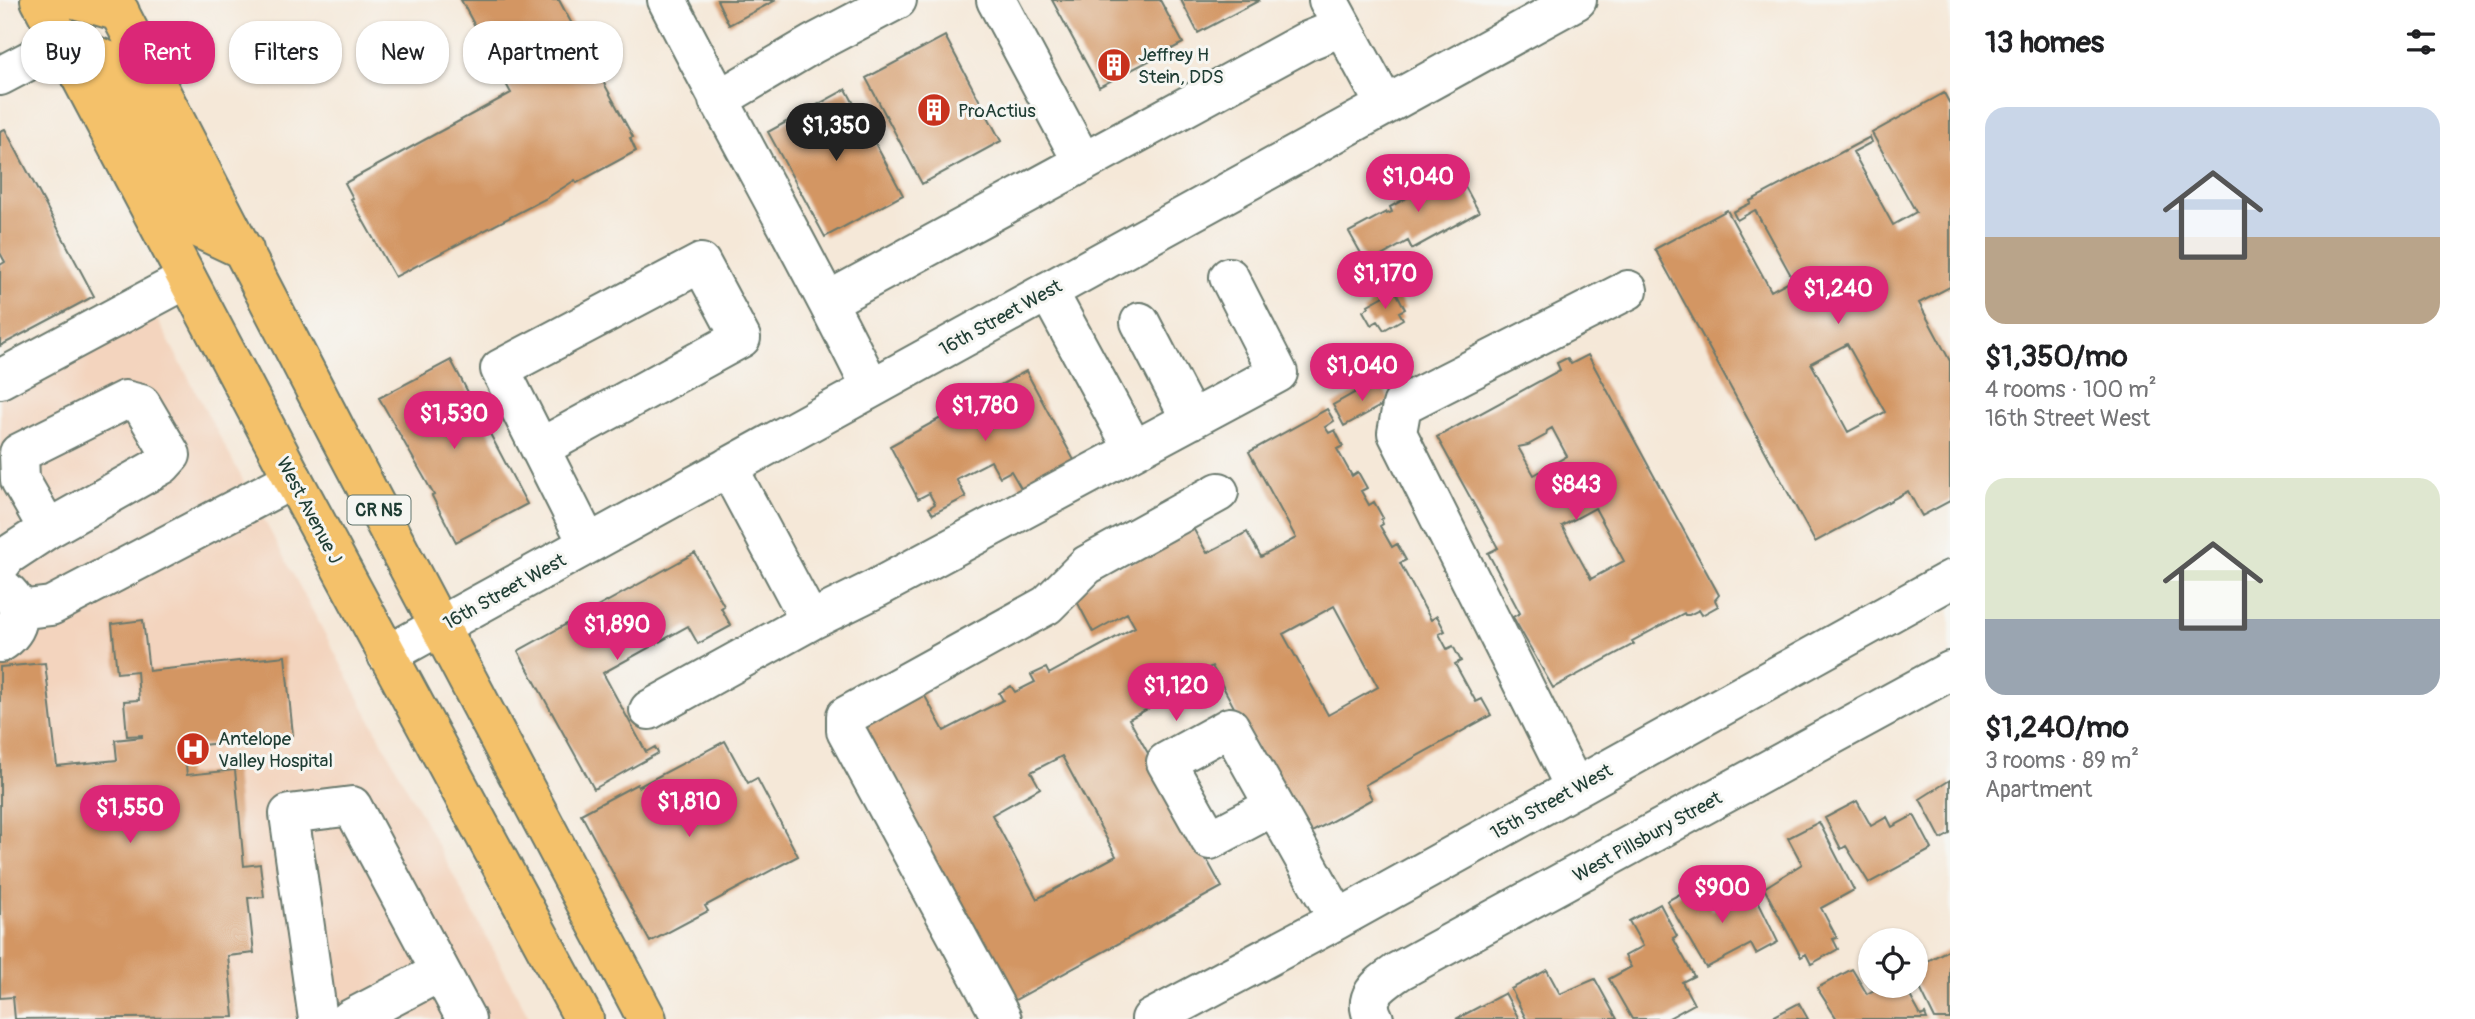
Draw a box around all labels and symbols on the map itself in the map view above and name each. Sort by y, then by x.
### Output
place label: Jeffrey H Stein, DDS [1138,43,1224,89]
building icon: Jeffrey H Stein, DDS [1095,46,1133,84]
building icon: ProActius [915,91,953,129]
place label: ProActius [958,99,1036,123]
pin: $1,350 [779,104,893,163]
pin: $1,040 [1361,154,1475,214]
pin: $1,170 [1328,252,1442,311]
pin: $1,240 [1781,266,1895,326]
street label: 16th Street West [935,274,1066,361]
pin: $1,040 [1305,344,1419,403]
pin: $1,780 [928,384,1042,443]
pin: $1,530 [397,392,511,451]
street label: West Avenue J [271,453,347,568]
pin: $843 [1535,462,1617,522]
road number: CR N5 [348,496,410,524]
street label: 16th Street West [439,548,570,635]
pin: $1,890 [560,602,674,662]
pin: $1,120 [1119,664,1233,723]
place label: Antelope Valley Hospital [218,727,333,773]
hospital icon: Antelope Valley Hospital [174,730,212,768]
street label: 15th Street West [1486,758,1617,845]
pin: $1,810 [632,780,746,839]
pin: $1,550 [73,786,187,845]
street label: West Pillsbury Street [1569,786,1726,888]
pin: $900 [1681,866,1763,925]

